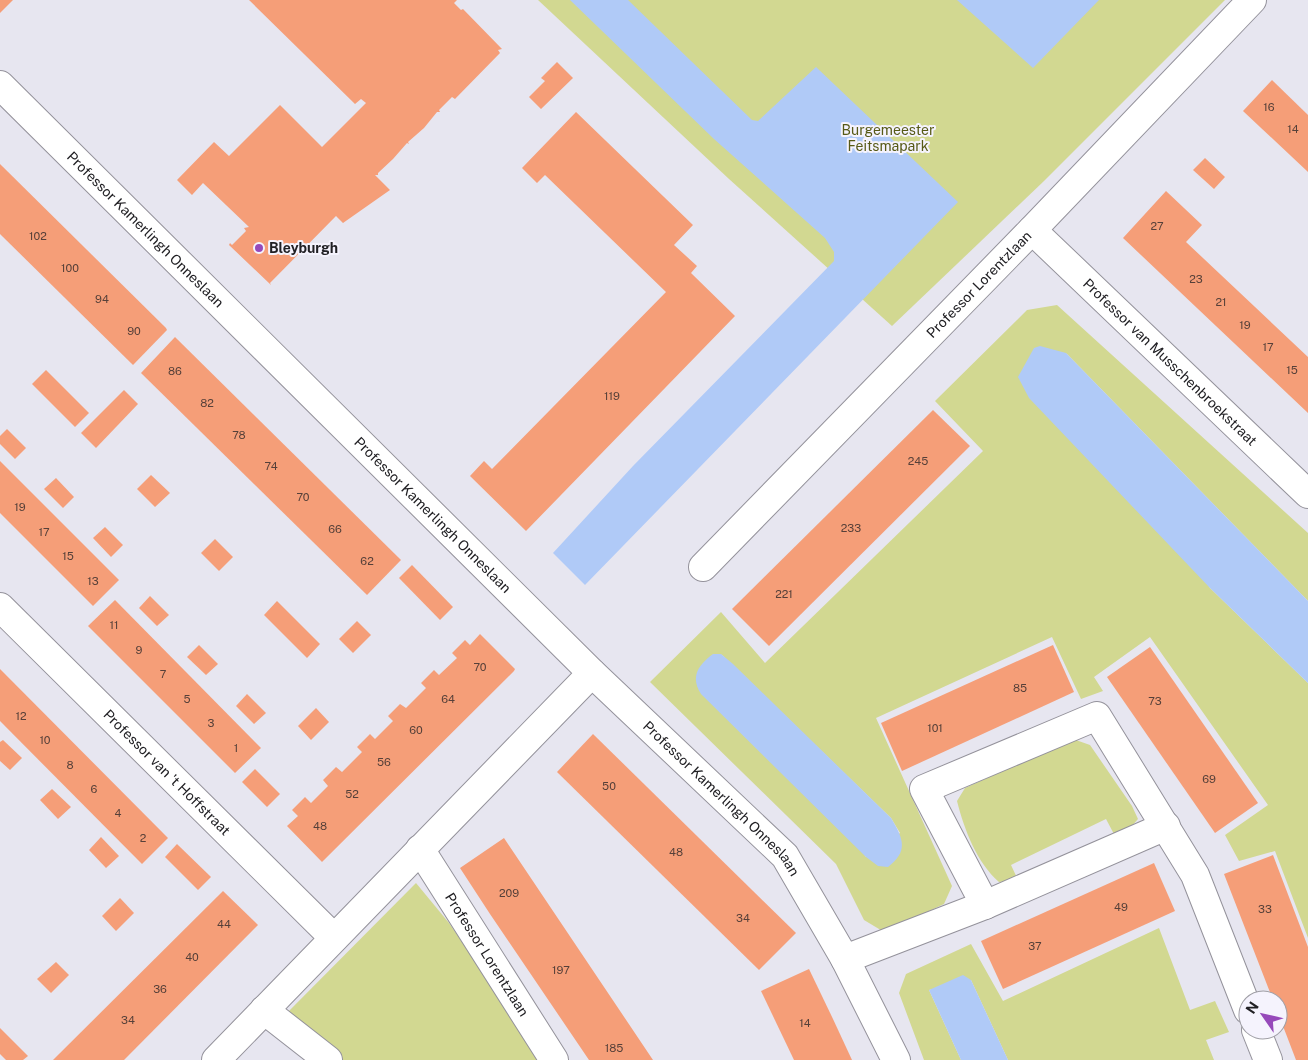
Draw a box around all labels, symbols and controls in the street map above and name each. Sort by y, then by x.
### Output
house number: 16 [1263,101,1275,113]
park label: Burgemeester Feitsmapark [842,122,934,154]
house number: 14 [1287,123,1299,135]
street label: Professor Kamerlingh Onneslaan [64,148,227,311]
house number: 27 [1150,220,1164,232]
street label: Professor Lorentzlaan [923,228,1035,341]
house number: 102 [29,230,47,242]
place label: Bleyburgh [269,240,338,256]
marker: Bleyburgh [253,242,265,254]
house number: 100 [61,262,79,274]
house number: 23 [1189,273,1203,285]
street label: Professor van Musschenbroekstraat [1080,275,1260,449]
house number: 94 [95,293,109,305]
house number: 21 [1215,296,1227,308]
house number: 19 [1239,319,1251,331]
house number: 90 [127,325,141,337]
house number: 17 [1262,341,1274,353]
house number: 15 [1286,364,1298,376]
house number: 86 [168,365,182,377]
house number: 119 [604,390,620,402]
house number: 82 [200,397,214,409]
house number: 78 [232,429,246,441]
street label: Professor Kamerlingh Onneslaan [351,434,514,596]
house number: 245 [908,455,928,467]
house number: 74 [264,460,278,472]
house number: 70 [296,491,310,503]
house number: 19 [14,501,26,513]
house number: 233 [841,522,861,534]
house number: 66 [328,523,342,535]
house number: 17 [38,526,50,538]
house number: 15 [62,550,74,562]
house number: 62 [360,555,374,567]
house number: 13 [87,575,99,587]
house number: 221 [775,588,793,600]
house number: 11 [110,619,118,631]
house number: 9 [136,644,143,656]
house number: 70 [473,661,487,673]
house number: 7 [160,668,167,680]
house number: 85 [1013,682,1027,694]
house number: 5 [183,693,191,705]
house number: 64 [441,693,455,705]
house number: 73 [1148,695,1162,707]
street label: Professor van 't Hoffstraat [100,706,234,839]
house number: 12 [15,710,27,722]
house number: 3 [208,717,215,729]
street label: Professor Kamerlingh Onneslaan [640,718,803,879]
house number: 101 [927,722,943,734]
house number: 60 [409,724,423,736]
house number: 10 [39,734,51,746]
house number: 1 [234,742,238,754]
house number: 56 [377,756,391,768]
house number: 8 [66,759,74,771]
house number: 69 [1202,773,1216,785]
house number: 50 [602,780,616,792]
house number: 6 [91,783,98,795]
house number: 52 [345,788,359,800]
house number: 4 [115,807,122,819]
house number: 48 [313,820,327,832]
house number: 2 [140,832,147,844]
house number: 48 [669,846,683,858]
house number: 209 [499,887,519,899]
street label: Professor Lorentzlaan [442,890,532,1019]
house number: 49 [1114,901,1128,913]
house number: 33 [1258,903,1272,915]
house number: 34 [736,912,750,924]
house number: 44 [217,918,231,930]
house number: 37 [1028,940,1042,952]
house number: 40 [185,951,199,963]
house number: 197 [552,964,570,976]
house number: 36 [153,983,167,995]
north arrow [1238,990,1288,1040]
text: N [1243,999,1262,1017]
house number: 34 [121,1014,135,1026]
house number: 14 [799,1017,811,1029]
house number: 185 [605,1042,623,1054]

